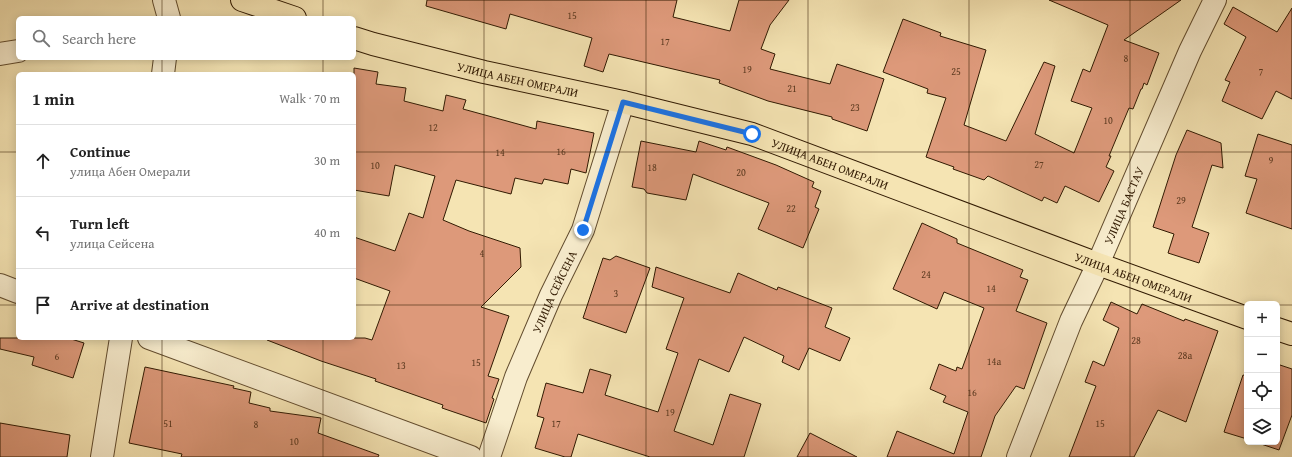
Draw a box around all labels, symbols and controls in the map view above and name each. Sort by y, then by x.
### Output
house number: 15 [567,8,577,23]
search box [16,16,356,60]
icon: search [30,27,52,49]
text: Search here [62,28,136,49]
house number: 17 [660,34,670,49]
house number: 8 [1124,51,1129,66]
street label: УЛИЦА АБЕН ОМЕРАЛИ [455,57,580,101]
house number: 19 [742,62,752,77]
house number: 25 [951,64,961,79]
house number: 7 [1259,64,1264,79]
house number: 21 [787,81,797,96]
text: 1 min [32,86,74,111]
text: Walk · 70 m [279,89,340,108]
house number: 23 [850,100,860,115]
house number: 10 [1103,113,1113,128]
house number: 12 [428,120,438,135]
route start [743,125,761,143]
street label: УЛИЦА АБЕН ОМЕРАЛИ [769,134,891,193]
text: Continue [70,141,131,162]
house number: 16 [556,144,566,159]
house number: 14 [495,145,505,160]
icon: ahead [32,150,54,172]
text: 30 m [314,151,340,170]
house number: 9 [1269,153,1274,168]
house number: 27 [1034,157,1044,172]
house number: 10 [370,158,380,173]
house number: 18 [647,160,657,175]
text: улица Абен Омерали [70,162,190,181]
street label: УЛИЦА БАСТАУ [1099,163,1148,247]
house number: 20 [736,165,746,180]
house number: 29 [1176,193,1186,208]
house number: 22 [786,201,796,216]
text: Turn left [70,213,129,234]
route end [574,221,592,239]
icon: left [32,222,54,244]
text: 40 m [314,223,340,242]
text: улица Сейсена [70,234,154,253]
house number: 4 [480,246,485,261]
street label: УЛИЦА СЕЙСЕНА [527,247,581,335]
street label: УЛИЦА АБЕН ОМЕРАЛИ [1073,248,1195,306]
house number: 24 [921,267,931,282]
house number: 14 [986,281,996,296]
house number: 3 [614,286,619,301]
icon: arrive [32,294,54,316]
text: Arrive at destination [70,294,209,315]
map controls [1244,301,1280,445]
button: + [1244,301,1280,337]
house number: 28 [1131,333,1141,348]
button: − [1244,337,1280,373]
house number: 28а [1178,348,1192,363]
house number: 6 [55,349,60,364]
house number: 14а [987,354,1001,369]
house number: 15 [471,355,481,370]
house number: 13 [396,358,406,373]
button: locate [1244,373,1280,409]
house number: 16 [967,385,977,400]
house number: 19 [665,405,675,420]
button: layers [1244,409,1280,445]
house number: 51 [163,416,173,431]
house number: 17 [551,416,561,431]
house number: 15 [1095,416,1105,431]
house number: 8 [254,417,259,432]
house number: 10 [289,434,299,449]

